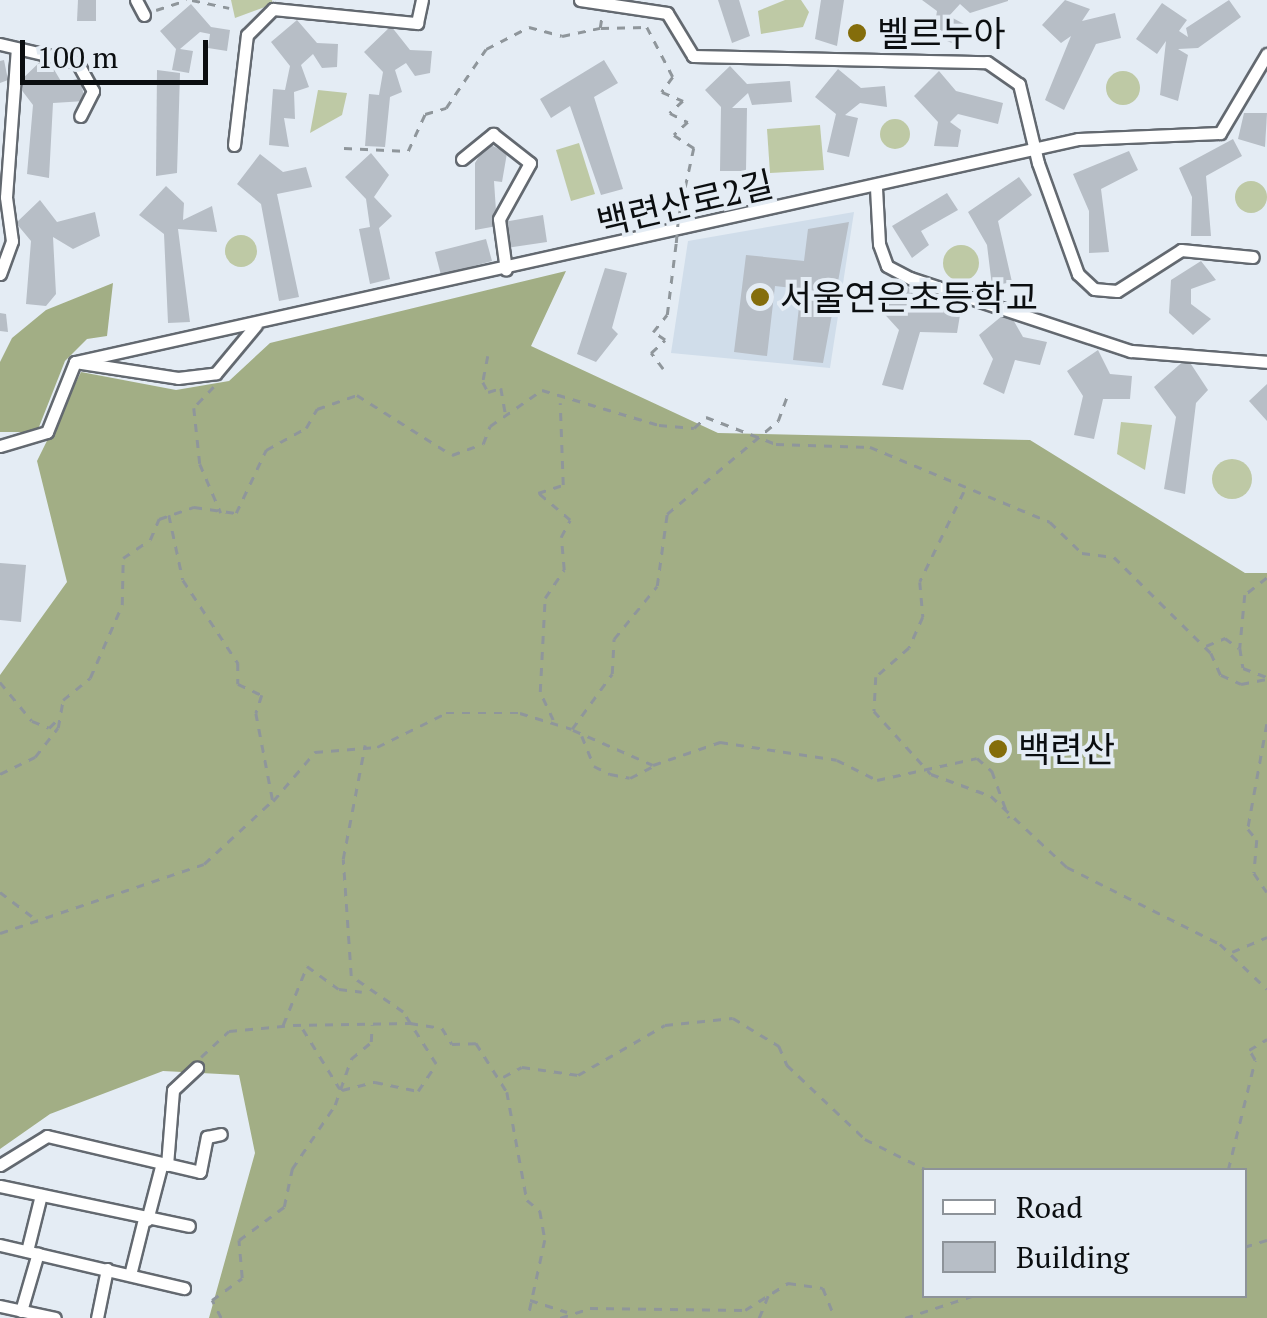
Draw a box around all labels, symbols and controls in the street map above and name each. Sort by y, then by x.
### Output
place label: 벨르누아 [877,12,1006,54]
scale bar [25,20,212,82]
marker: 벨르누아 [846,22,868,44]
text: 100 m [37,37,118,77]
street label: 백련산로2길 [593,162,777,244]
place label: 서울연은초등학교 [780,276,1038,318]
marker: 서울연은초등학교 [749,286,771,308]
place label: 백련산 [1018,728,1115,770]
marker: 백련산 [987,738,1009,760]
legend [922,1168,1247,1298]
text: Road [1016,1187,1083,1227]
text: Building [1016,1237,1129,1277]

